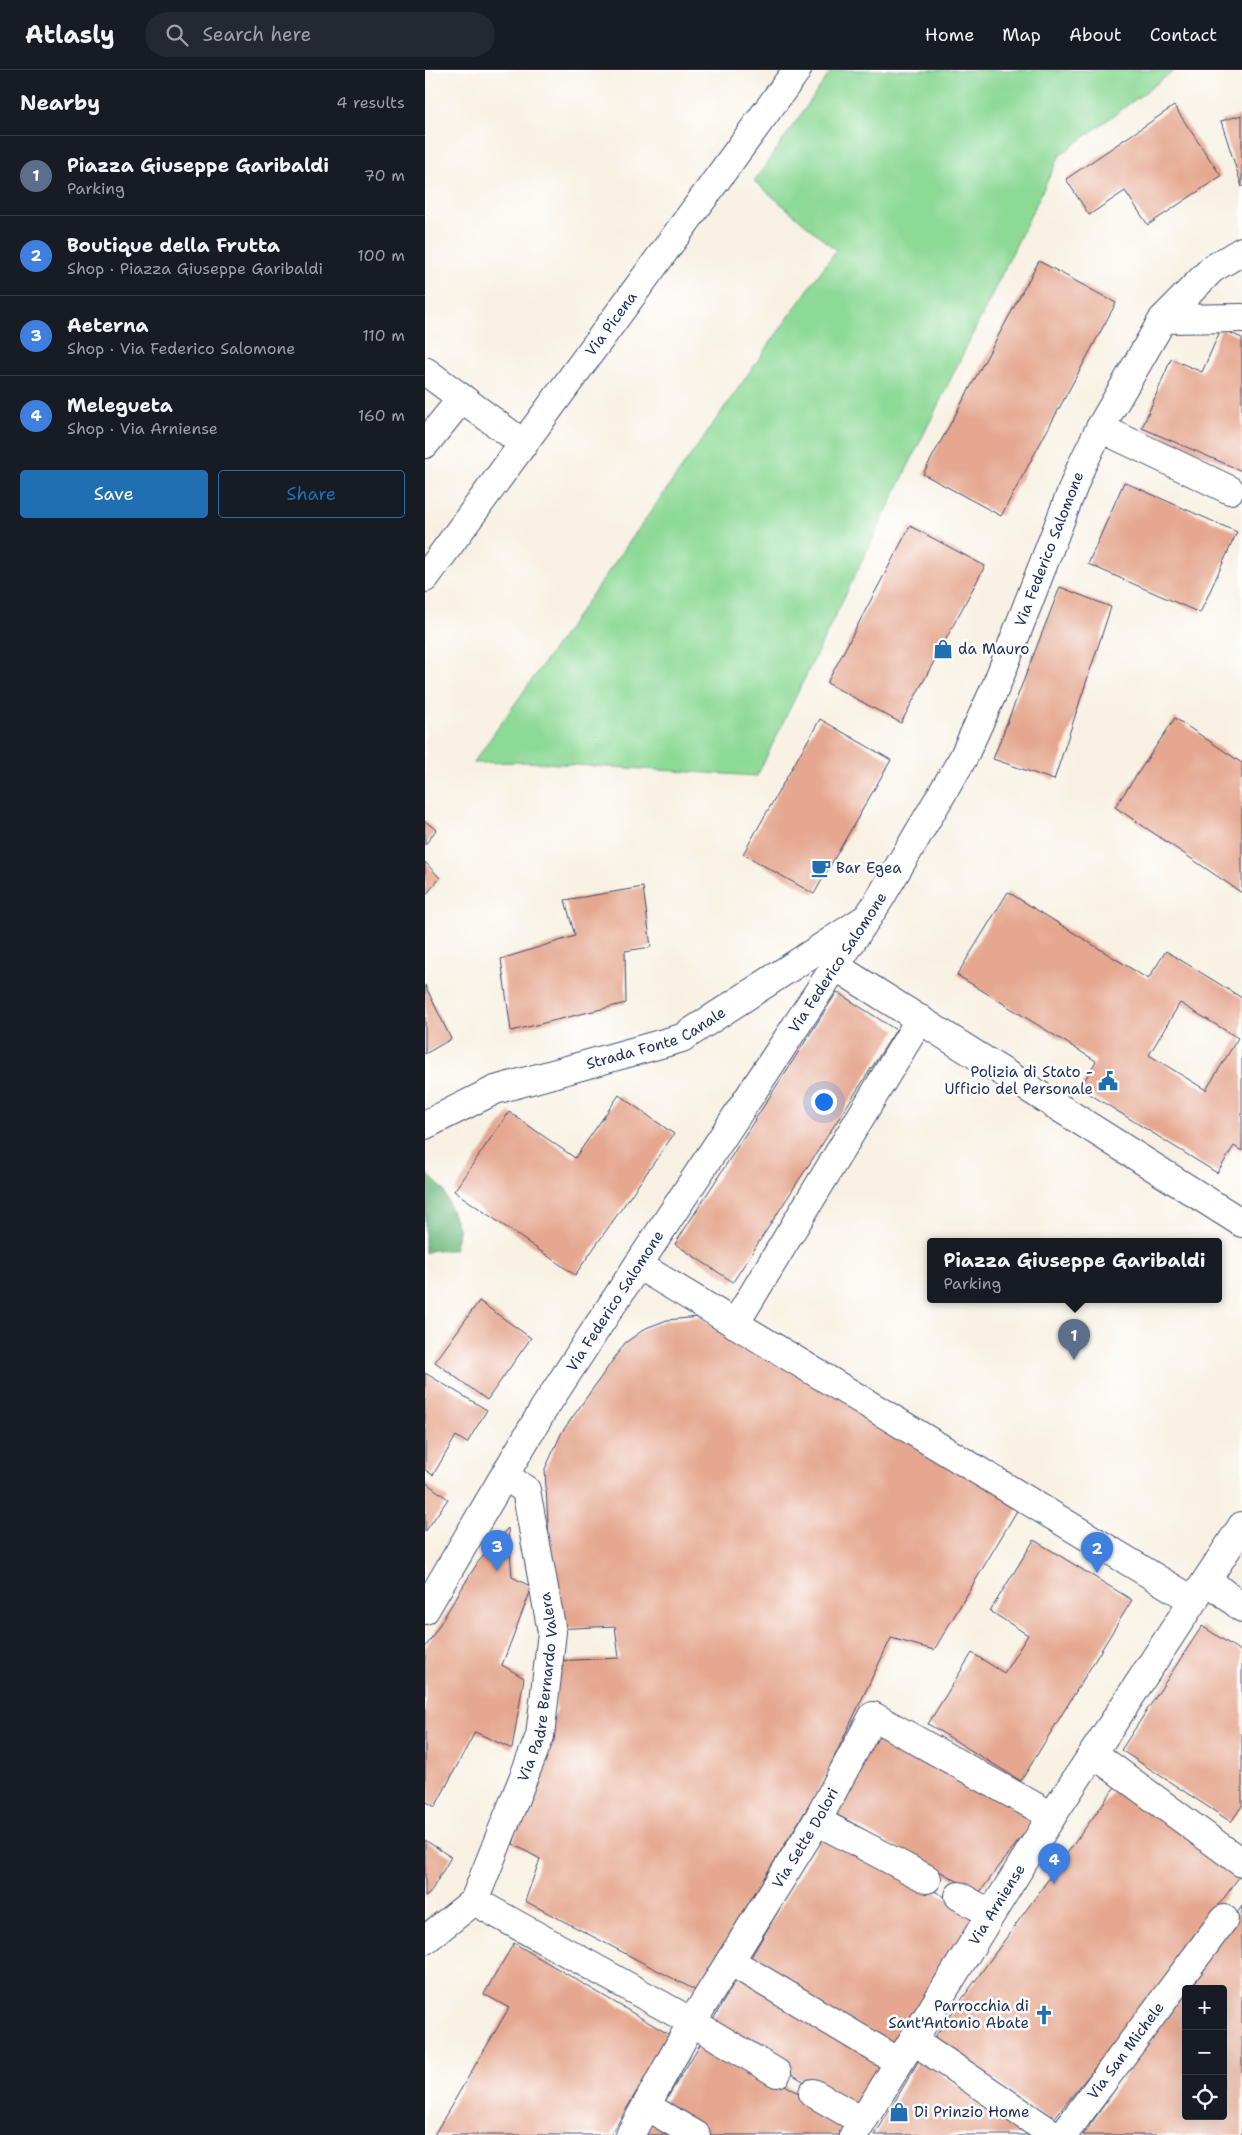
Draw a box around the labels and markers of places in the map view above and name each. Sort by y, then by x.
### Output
shop icon: da Mauro [932,638,954,660]
place label: da Mauro [958,639,1029,659]
cafe icon: Bar Egea [810,857,832,879]
place label: Bar Egea [836,858,902,878]
place label: Polizia di Stato - Ufficio del Personale [944,1062,1093,1099]
public building icon: Polizia di Stato - Ufficio del Personale [1097,1070,1119,1092]
pin: 1 [1058,1319,1090,1360]
pin: 3 [481,1530,513,1571]
pin: 2 [1081,1532,1113,1573]
pin: 4 [1038,1843,1070,1884]
place label: Parrocchia di Sant'Antonio Abate [888,1996,1029,2033]
church icon: Parrocchia di Sant'Antonio Abate [1033,2004,1055,2026]
shop icon: Di Prinzio Home [888,2101,910,2123]
place label: Di Prinzio Home [914,2102,1029,2122]

